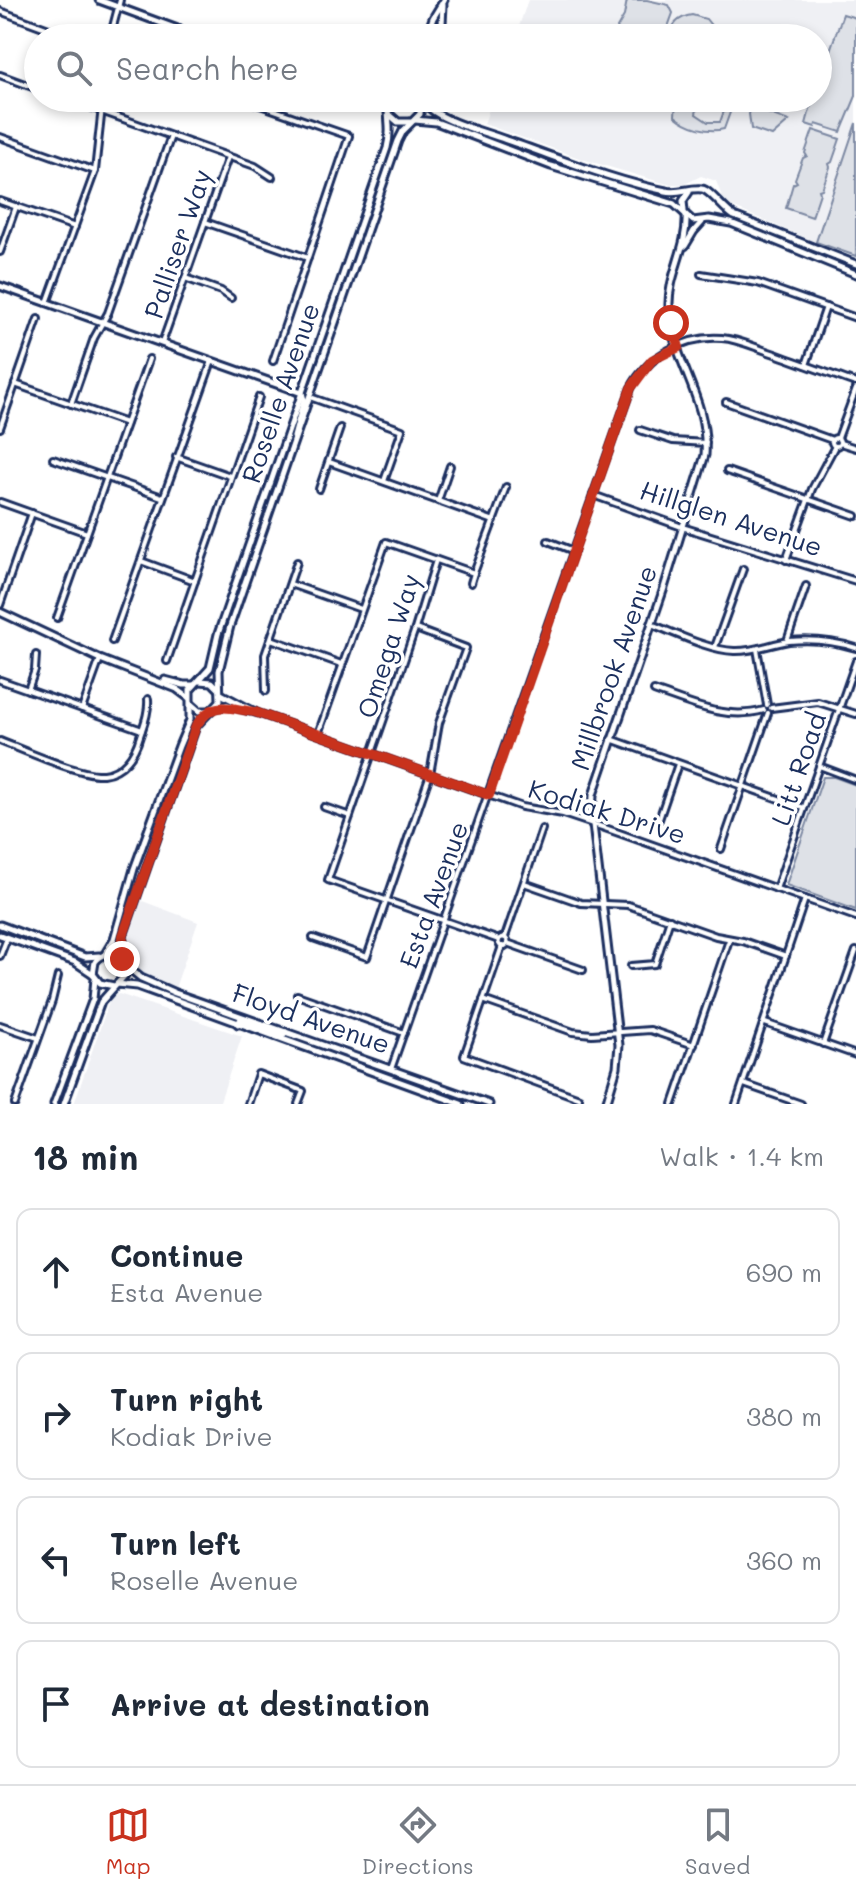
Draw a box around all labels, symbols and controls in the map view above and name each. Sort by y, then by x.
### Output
search box [24,24,832,112]
icon: search [52,46,96,90]
text: Search here [116,48,299,88]
street label: Palliser Way [136,164,218,323]
street label: Roselle Avenue [233,298,327,487]
route start [653,305,689,341]
street label: Hillglen Avenue [636,473,827,564]
street label: Millbrook Avenue [562,561,664,775]
street label: Omega Way [349,569,427,722]
street label: Litt Road [763,708,833,830]
street label: Kodiak Drive [525,771,690,851]
street label: Esta Avenue [391,817,475,973]
route end [104,941,140,977]
street label: Floyd Avenue [228,975,395,1061]
text: 18 min [32,1134,138,1179]
text: Walk · 1.4 km [659,1139,824,1173]
text: Continue [110,1235,243,1275]
icon: ahead [34,1250,78,1294]
text: 690 m [746,1255,822,1289]
text: Esta Avenue [110,1275,263,1309]
text: Turn right [110,1379,263,1419]
icon: right [34,1394,78,1438]
text: 380 m [746,1399,822,1433]
text: Kodiak Drive [110,1419,273,1453]
text: Turn left [110,1523,241,1563]
icon: left [34,1538,78,1582]
text: 360 m [746,1543,822,1577]
text: Roselle Avenue [110,1563,298,1597]
icon: arrive [34,1682,78,1726]
text: Arrive at destination [110,1684,430,1724]
tab: Map [106,1803,151,1880]
tab: Directions [362,1803,474,1880]
tab: Saved [685,1803,750,1880]

